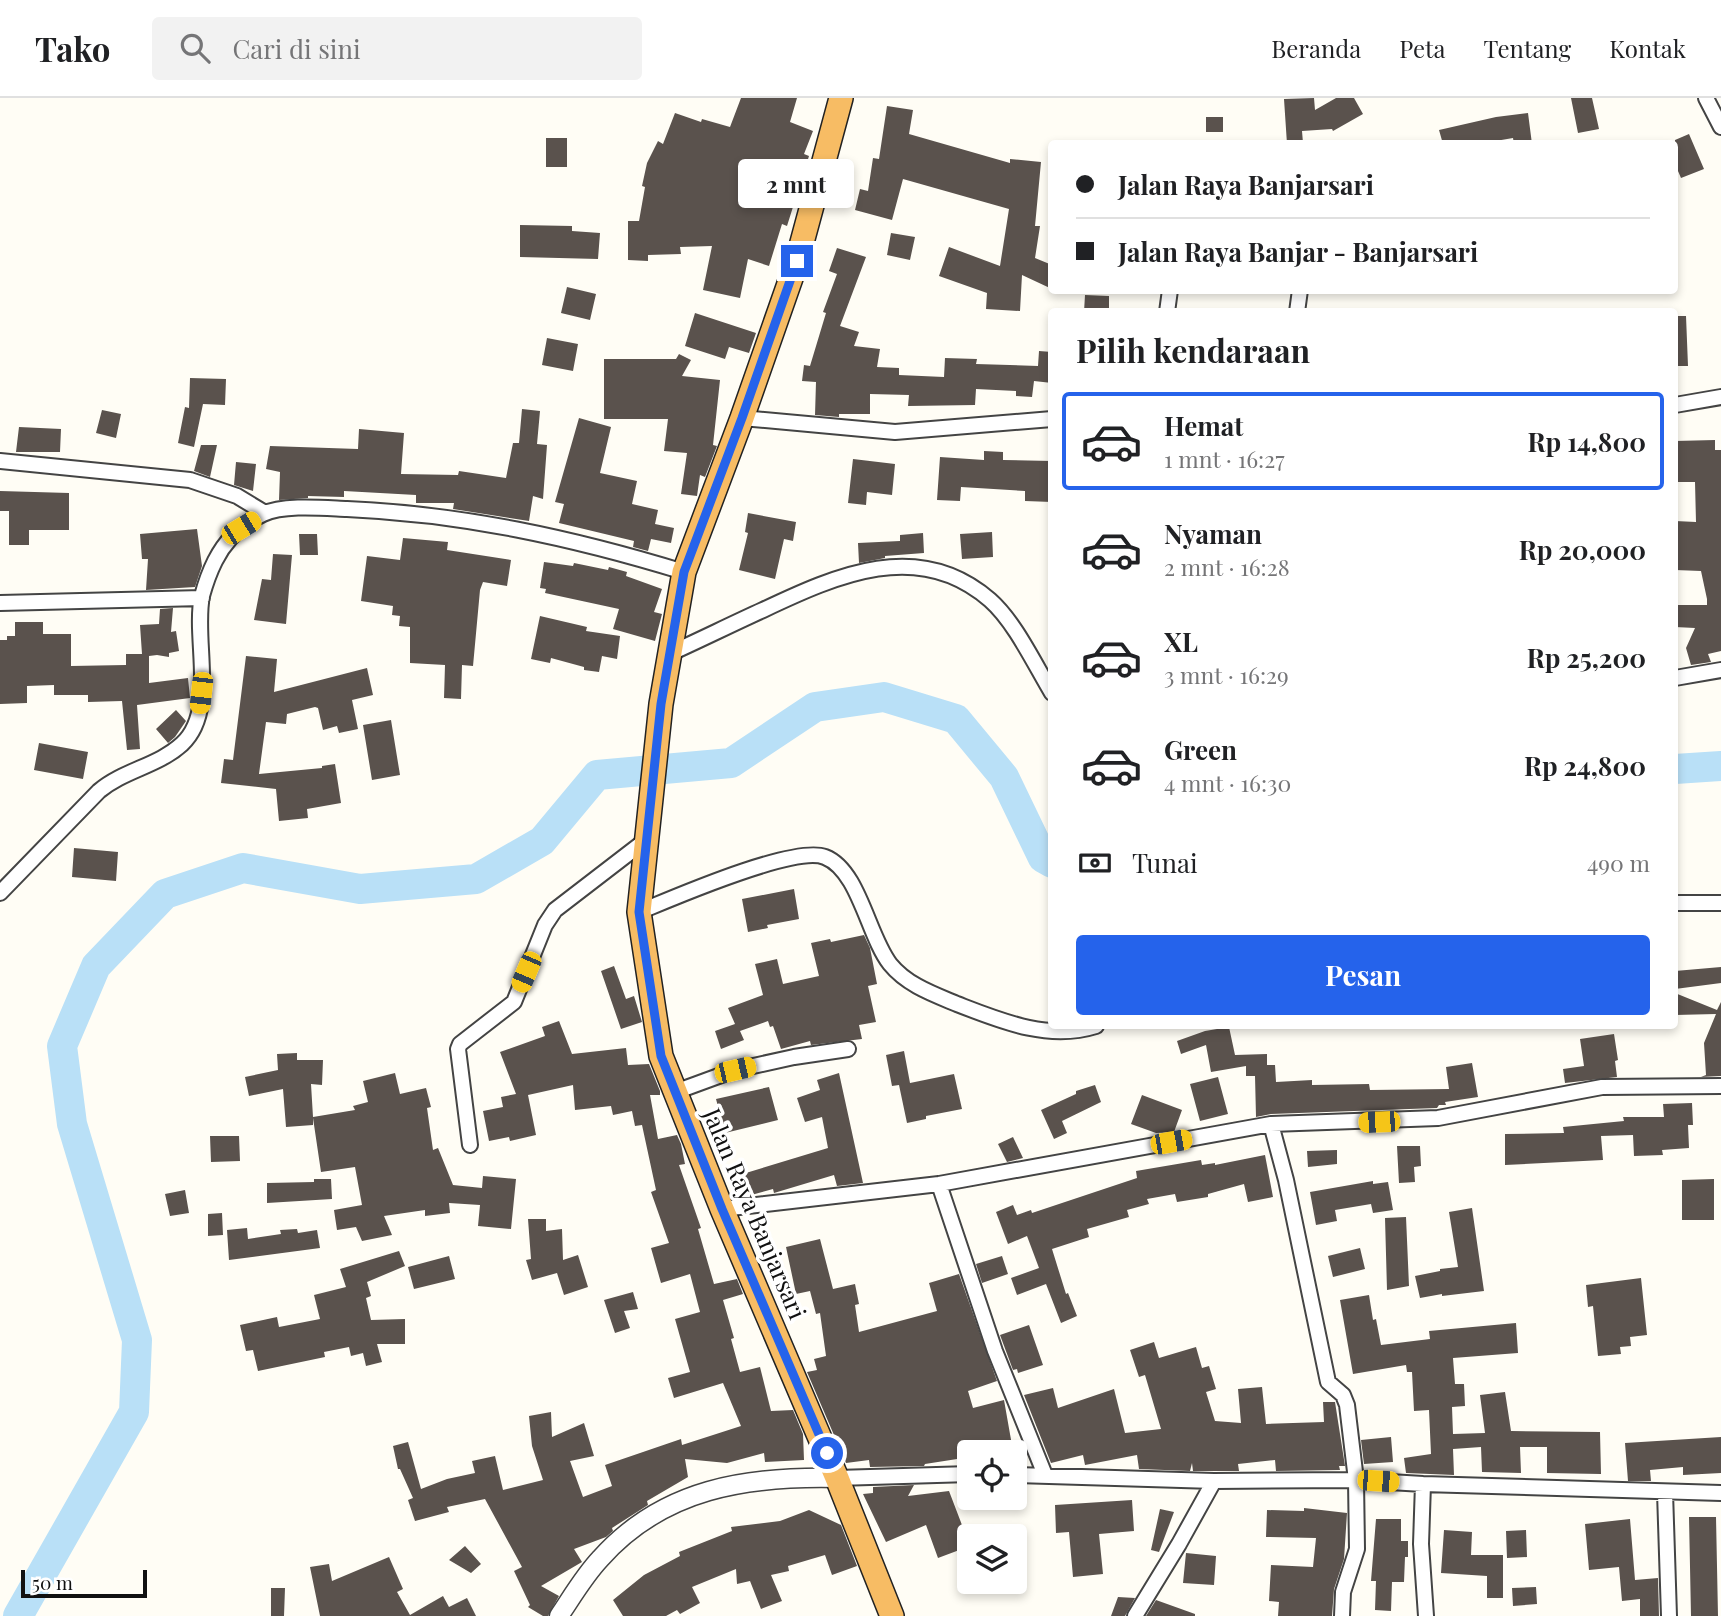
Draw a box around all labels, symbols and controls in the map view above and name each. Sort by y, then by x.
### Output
search box [152,17,642,80]
text: Tako [35,26,110,70]
icon: search [176,29,214,67]
text: Cari di sini [232,31,361,66]
text: Beranda [1271,32,1361,64]
text: Peta [1399,32,1446,64]
text: Tentang [1484,32,1571,64]
text: Kontak [1609,32,1686,64]
callout: 2 mnt [739,159,855,208]
text: Jalan Raya Banjarsari [1118,167,1374,202]
text: 2 mnt [766,168,826,199]
text: Jalan Raya Banjar - Banjarsari [1118,234,1478,269]
route end [781,245,813,277]
text: Pilih kendaraan [1076,328,1310,371]
text: Hemat [1164,408,1243,443]
icon: car [1080,410,1143,473]
text: Rp 14,800 [1527,424,1646,459]
text: 1 mnt · 16:27 [1164,443,1285,474]
car [218,508,265,548]
text: Nyaman [1164,516,1262,551]
icon: car [1080,518,1143,581]
text: Rp 20,000 [1519,532,1646,567]
text: 2 mnt · 16:28 [1164,551,1290,582]
text: XL [1164,624,1198,659]
icon: car [1080,626,1143,689]
text: Rp 25,200 [1527,640,1646,675]
text: 3 mnt · 16:29 [1164,659,1289,690]
car [189,671,214,715]
text: Green [1164,732,1237,767]
icon: car [1080,734,1143,797]
text: Rp 24,800 [1524,748,1646,783]
text: 4 mnt · 16:30 [1164,767,1291,798]
icon: cash [1076,844,1114,882]
text: Tunai [1132,845,1198,880]
text: 490 m [1587,847,1650,878]
button: Pesan [1076,935,1650,1015]
car [509,949,544,995]
car [713,1055,758,1085]
street label: Jalan Raya Banjarsari [697,1102,815,1323]
car [1358,1111,1401,1133]
car [1149,1128,1194,1156]
route start [811,1437,843,1469]
map controls [957,1440,1027,1594]
button: locate [957,1440,1027,1510]
car [1357,1469,1400,1493]
button: layers [957,1524,1027,1594]
scale bar [21,1567,147,1599]
text: 50 m [32,1569,73,1595]

